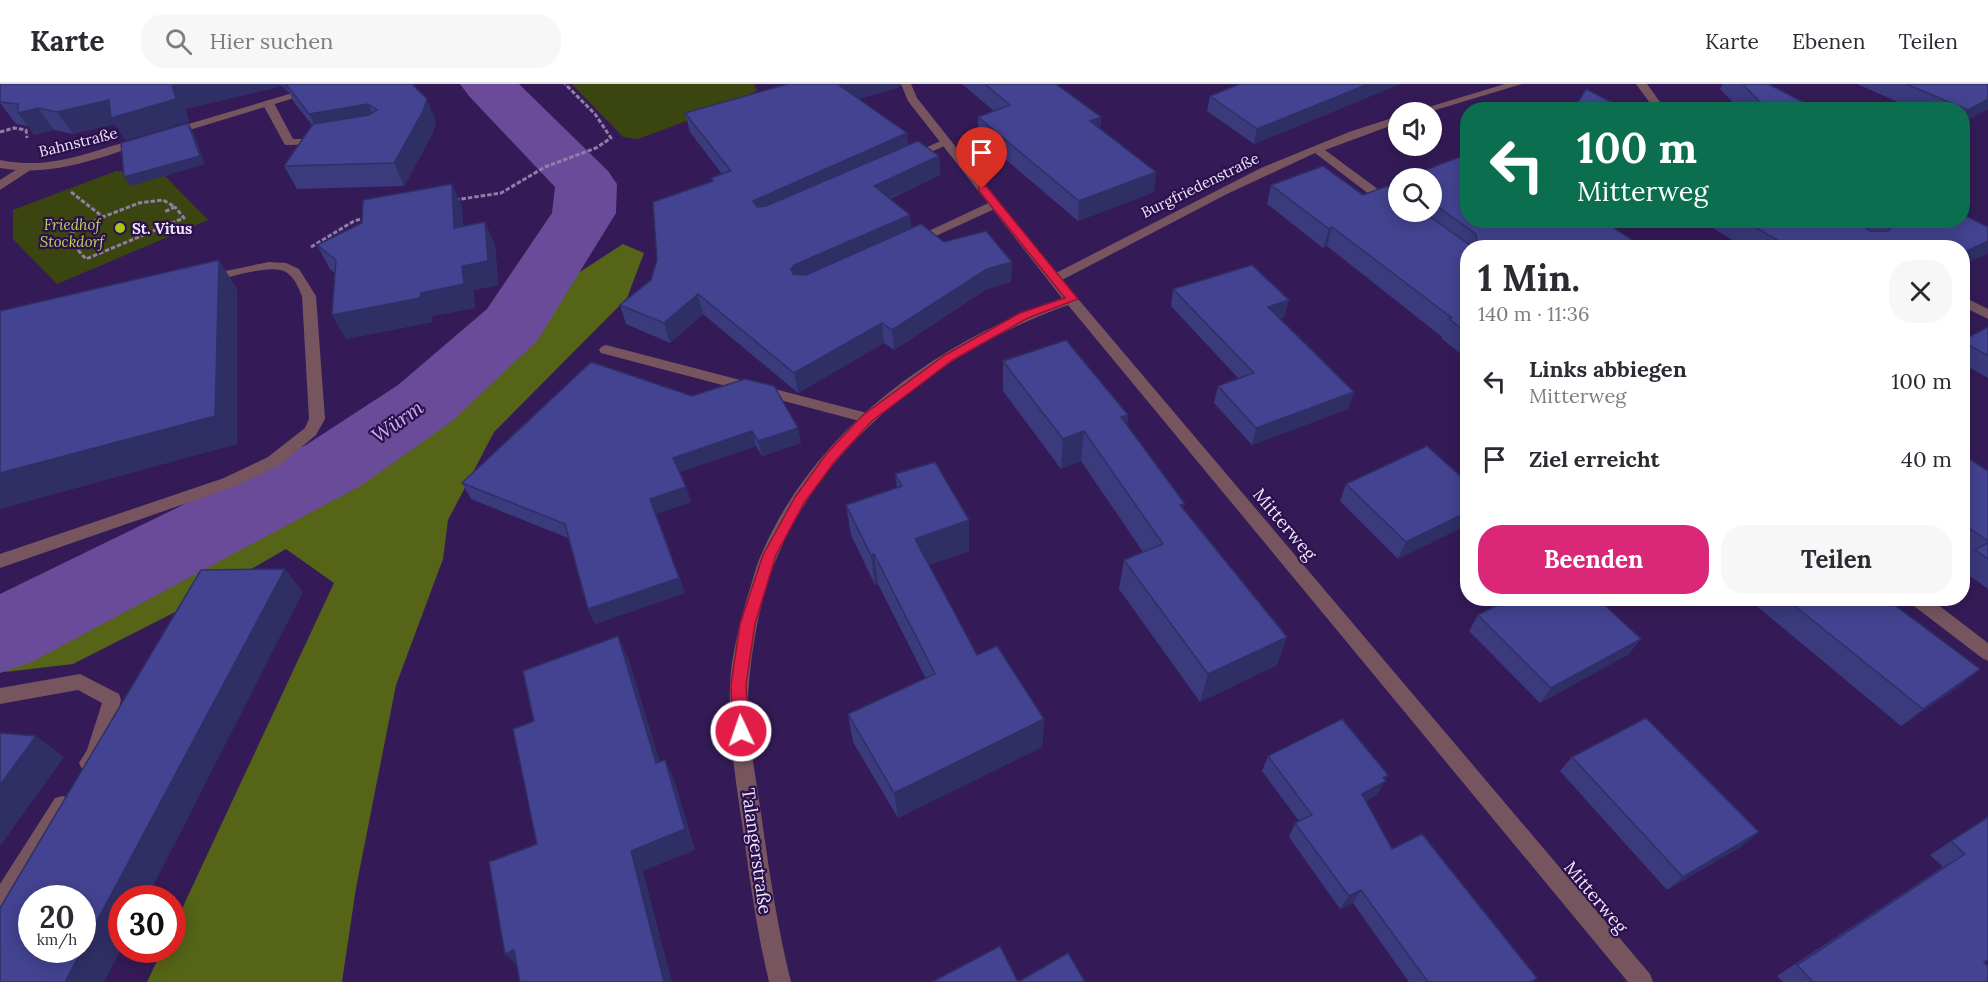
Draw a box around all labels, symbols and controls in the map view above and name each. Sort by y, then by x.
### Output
search box [141,14,561,68]
text: Karte [30,23,105,59]
icon: search [162,25,195,58]
text: Hier suchen [210,27,333,55]
text: Karte [1705,28,1759,55]
text: Ebenen [1792,28,1865,55]
text: Teilen [1898,28,1958,55]
map controls [1388,102,1442,222]
button: sound [1388,102,1442,156]
text: 100 m [1577,121,1697,175]
street label: Bahnstraße [37,123,119,161]
icon: left [1478,126,1556,204]
pin [956,127,1007,189]
icon: arrive [965,136,998,169]
street label: Burgfriedenstraße [1138,148,1262,222]
button: search [1388,168,1442,222]
text: Mitterweg [1577,174,1708,208]
park label: Friedhof Stockdorf [40,215,105,251]
place label: St. Vitus [132,219,192,238]
marker: St. Vitus [113,221,127,235]
text: 1 Min. [1478,255,1580,301]
button: close [1889,260,1952,323]
text: 140 m · 11:36 [1478,301,1589,326]
text: Links abbiegen [1529,355,1687,383]
icon: left [1478,365,1511,398]
text: 100 m [1891,367,1952,395]
text: Mitterweg [1529,383,1626,408]
water label: Würm [366,394,428,448]
icon: arrive [1478,443,1511,476]
text: Ziel erreicht [1529,445,1660,473]
text: 40 m [1901,445,1952,473]
street label: Mitterweg [1248,483,1323,566]
button: Beenden [1478,525,1709,594]
button: Teilen [1721,525,1952,594]
position arrow [709,699,773,763]
street label: Talangerstraße [737,786,777,916]
street label: Mitterweg [1559,856,1634,939]
speed limit sign: 30 [108,885,186,963]
text: 20 [39,898,75,936]
text: km/h [37,930,77,949]

